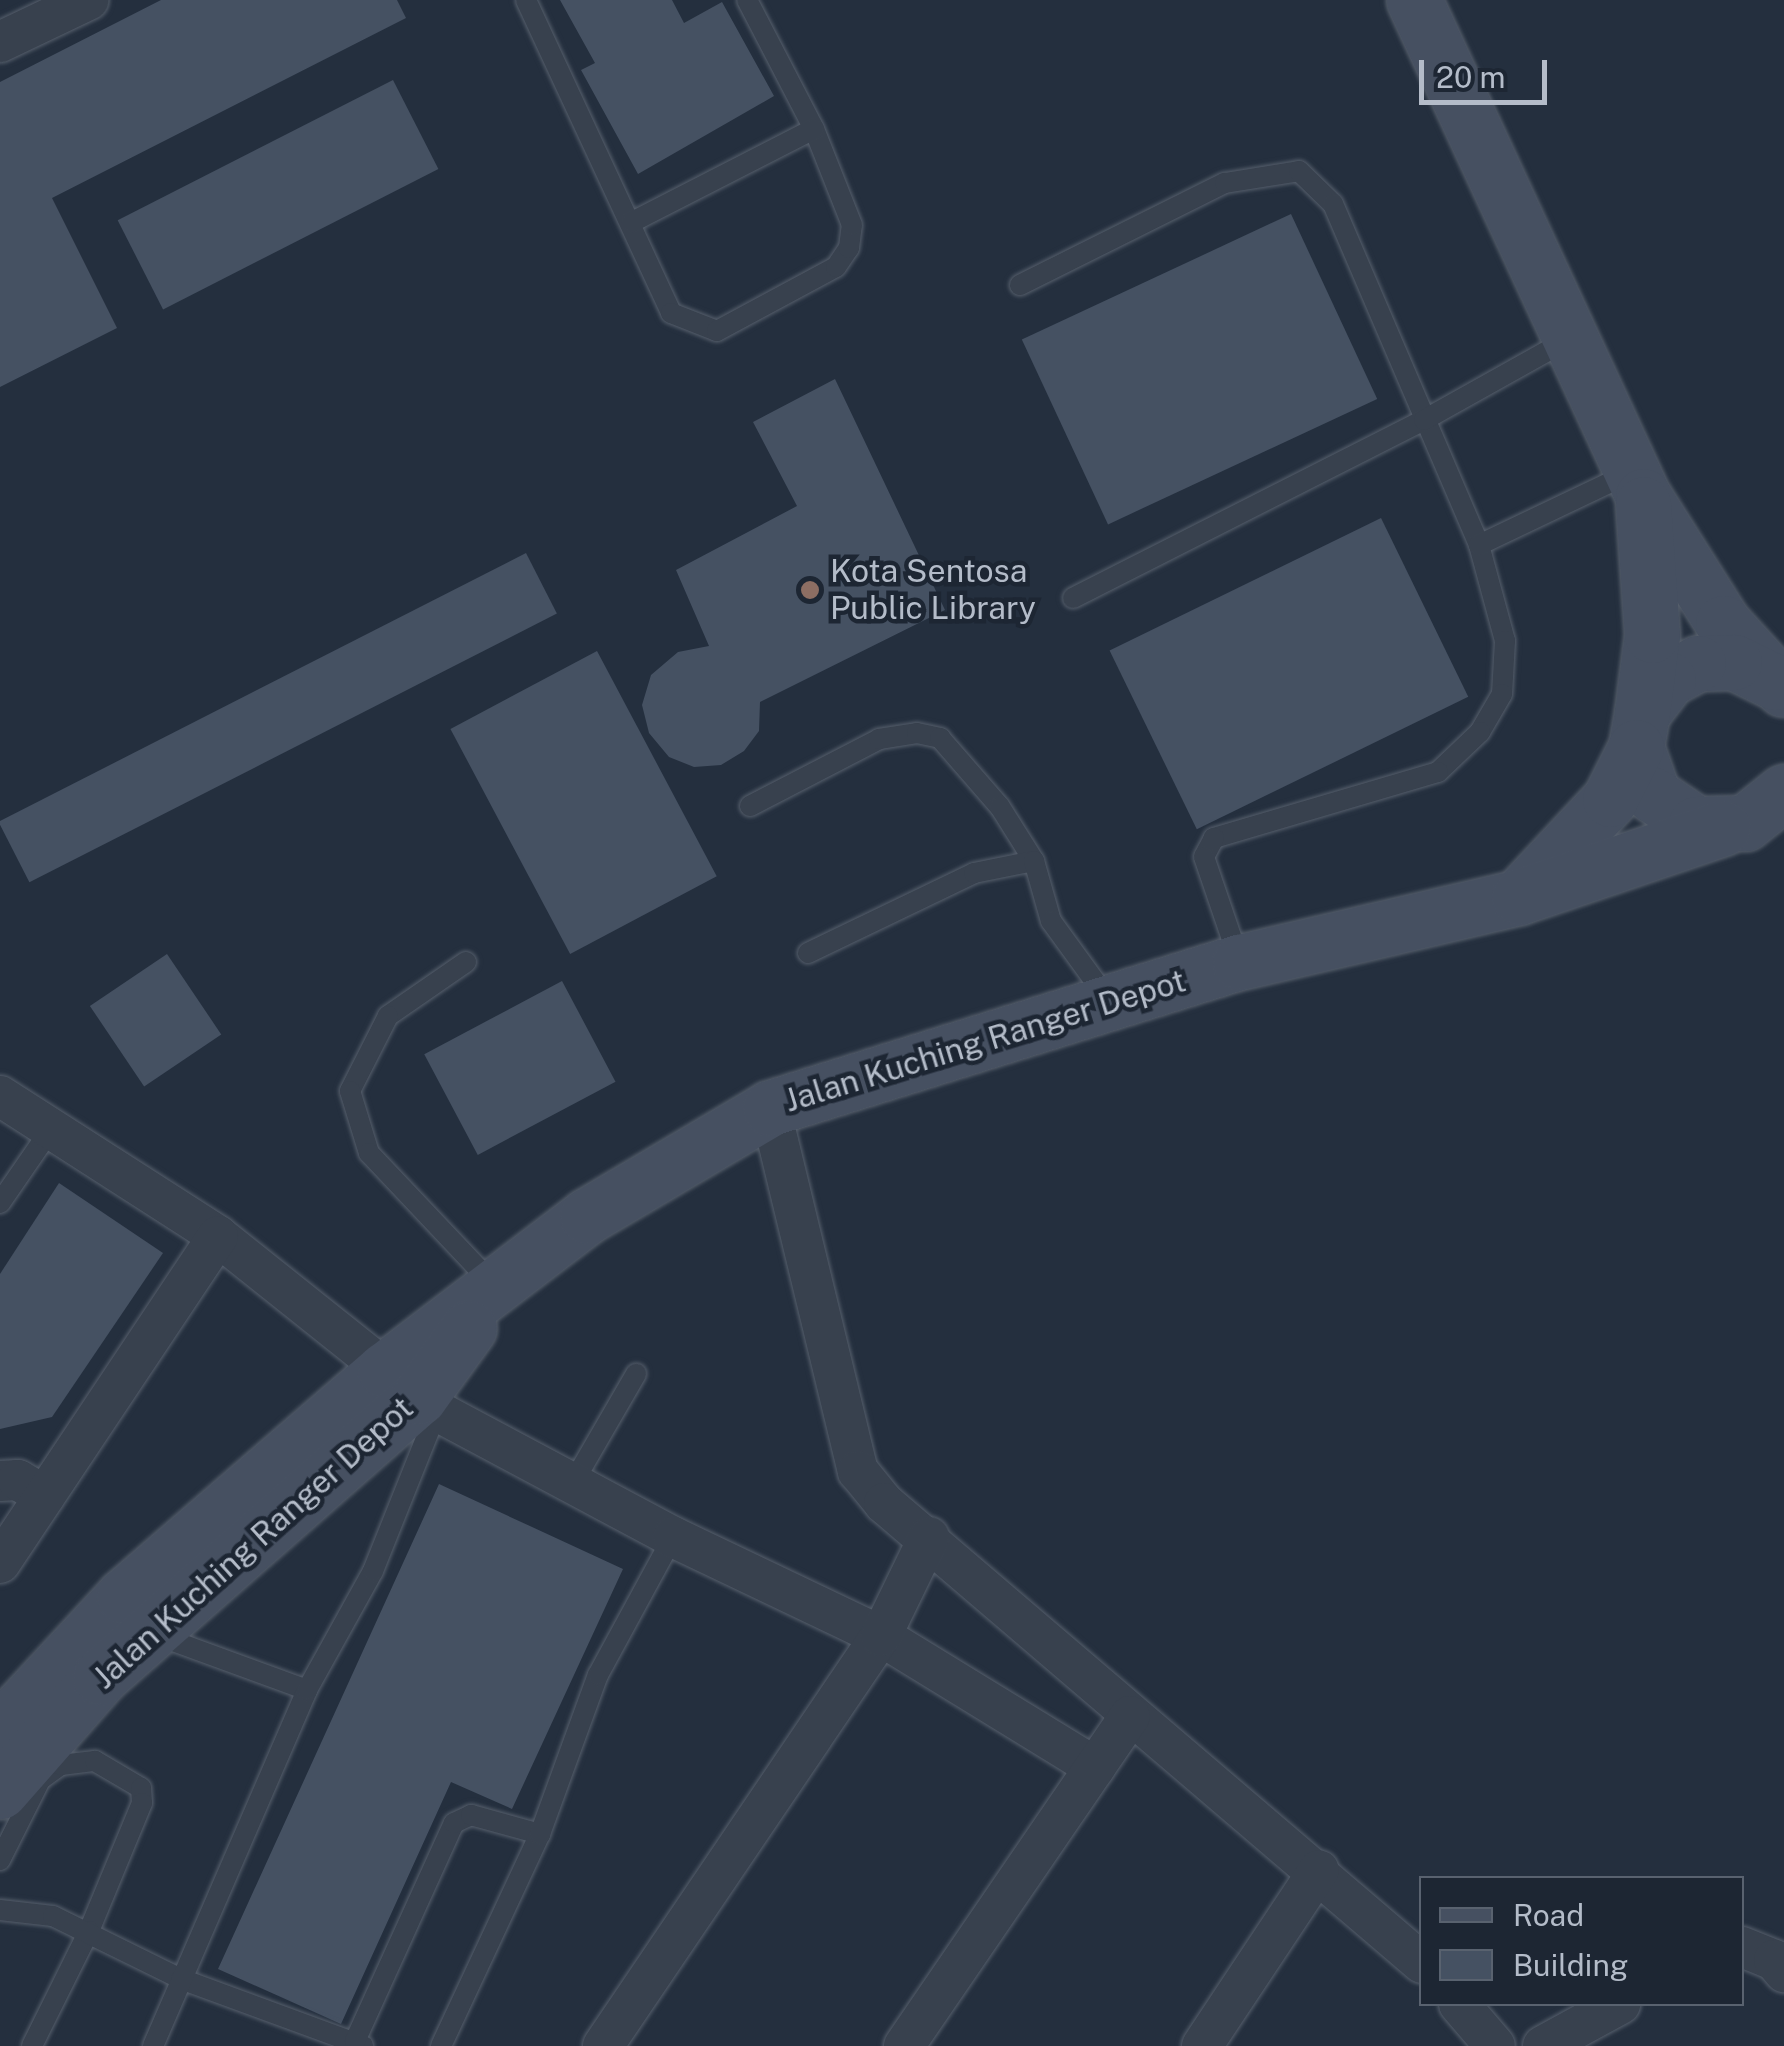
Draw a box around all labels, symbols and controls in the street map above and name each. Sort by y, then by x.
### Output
scale bar [1424,40,1552,102]
text: 20 m [1436,59,1505,95]
place label: Kota Sentosa Public Library [830,553,1036,628]
marker: Kota Sentosa Public Library [799,579,821,601]
street label: Jalan Kuching Ranger Depot [780,962,1190,1120]
street label: Jalan Kuching Ranger Depot [85,1389,421,1697]
legend [1419,1876,1744,2006]
text: Road [1513,1897,1584,1933]
text: Building [1513,1947,1628,1983]

